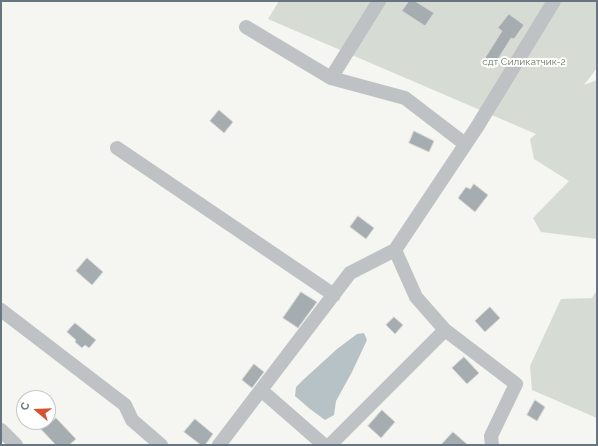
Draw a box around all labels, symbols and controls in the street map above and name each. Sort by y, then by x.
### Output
park label: сдт Силикатчик-2 [482,56,566,68]
north arrow [16,390,56,430]
text: С [18,401,32,412]

